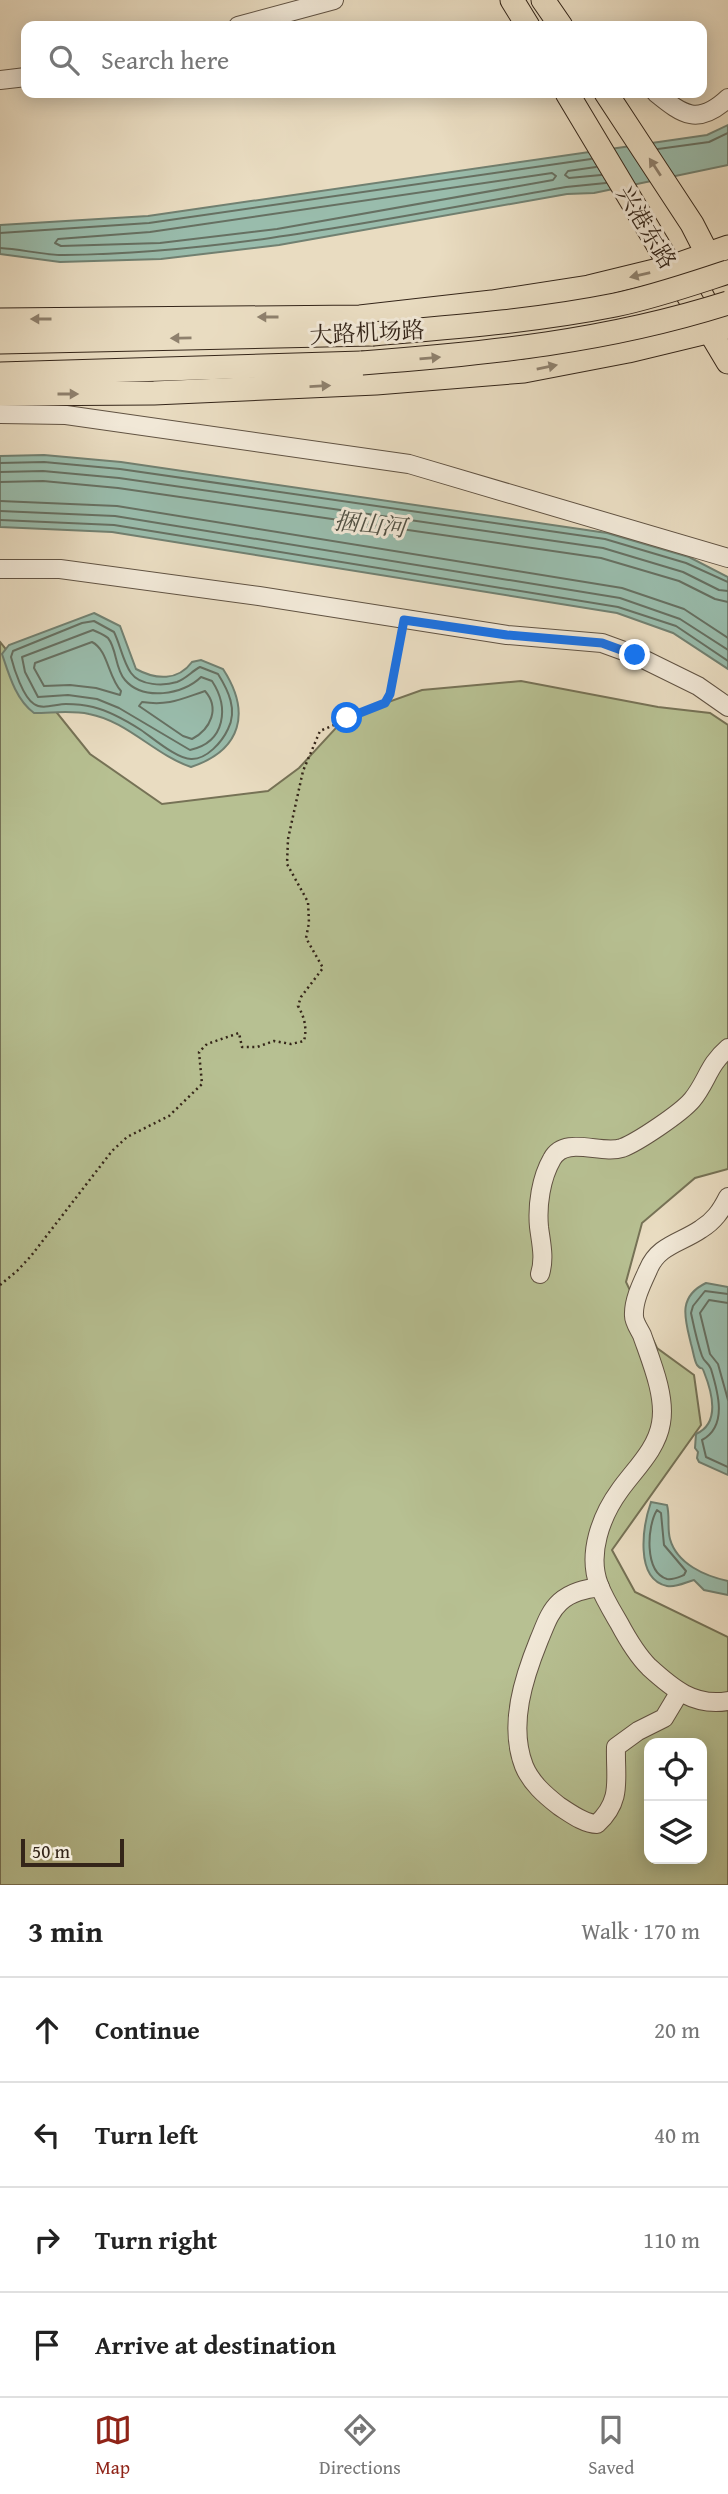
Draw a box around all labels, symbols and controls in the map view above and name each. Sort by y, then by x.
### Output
search box [21,21,707,98]
text: Search here [101,40,229,79]
icon: search [45,41,83,79]
one-way arrow [648,157,661,177]
street label: 兴港东路 [609,179,685,275]
one-way arrow [629,270,651,281]
one-way arrow [257,311,279,323]
one-way arrow [30,313,52,325]
street label: 大路机场路 [309,313,425,351]
one-way arrow [170,332,192,344]
one-way arrow [419,352,441,363]
one-way arrow [536,361,558,372]
one-way arrow [309,380,331,391]
one-way arrow [57,388,79,400]
water label: 捆山河 [332,503,412,546]
route end [619,639,650,670]
route start [331,702,362,733]
map controls [644,1738,707,1864]
button: locate [644,1738,707,1801]
button: layers [644,1801,707,1864]
scale bar [21,1836,124,1868]
text: 50 m [32,1837,70,1865]
text: 3 min [28,1909,103,1953]
text: Walk · 170 m [581,1914,700,1947]
text: Continue [95,2010,200,2049]
icon: ahead [28,2011,66,2049]
text: 20 m [654,2013,700,2046]
text: Turn left [95,2115,198,2154]
icon: left [28,2116,66,2154]
text: 40 m [654,2118,700,2151]
text: Turn right [95,2220,217,2259]
icon: right [28,2221,66,2259]
text: 110 m [643,2223,700,2256]
text: Arrive at destination [95,2325,336,2364]
icon: arrive [28,2326,66,2364]
tab: Map [94,2411,132,2481]
tab: Directions [319,2411,401,2481]
tab: Saved [588,2411,634,2481]

